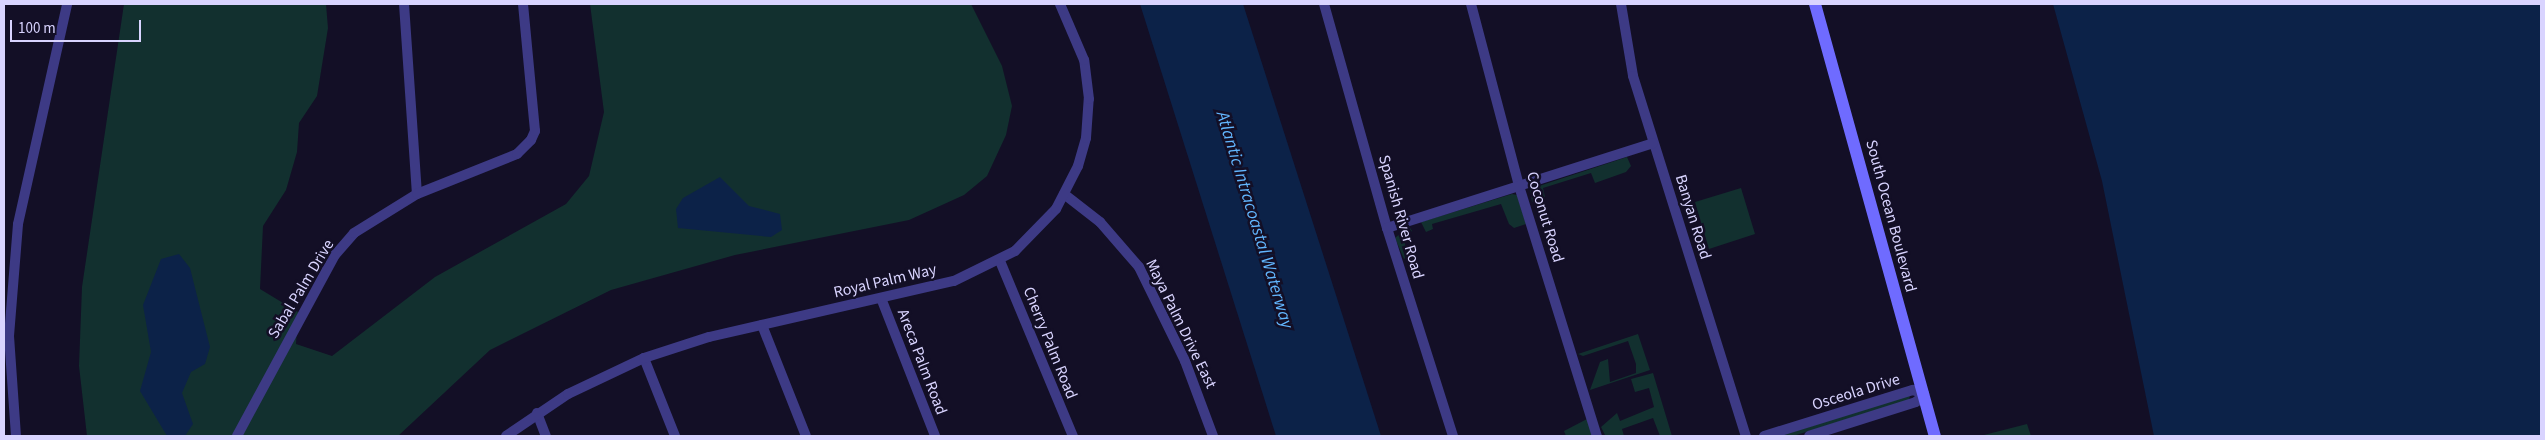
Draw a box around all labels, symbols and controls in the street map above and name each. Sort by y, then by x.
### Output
scale bar [12,10,144,42]
text: 100 m [18,18,56,39]
water label: Atlantic Intracoastal Waterway [1211,109,1297,331]
street label: South Ocean Boulevard [1861,138,1921,294]
street label: Spanish River Road [1374,153,1428,281]
street label: Coconut Road [1522,169,1568,265]
street label: Banyan Road [1671,172,1715,262]
street label: Sabal Palm Drive [264,236,338,342]
street label: Maya Palm Drive East [1141,256,1221,392]
street label: Royal Palm Way [832,260,938,302]
street label: Cherry Palm Road [1019,284,1081,402]
street label: Areca Palm Road [893,306,951,418]
street label: Osceola Drive [1810,370,1902,414]

